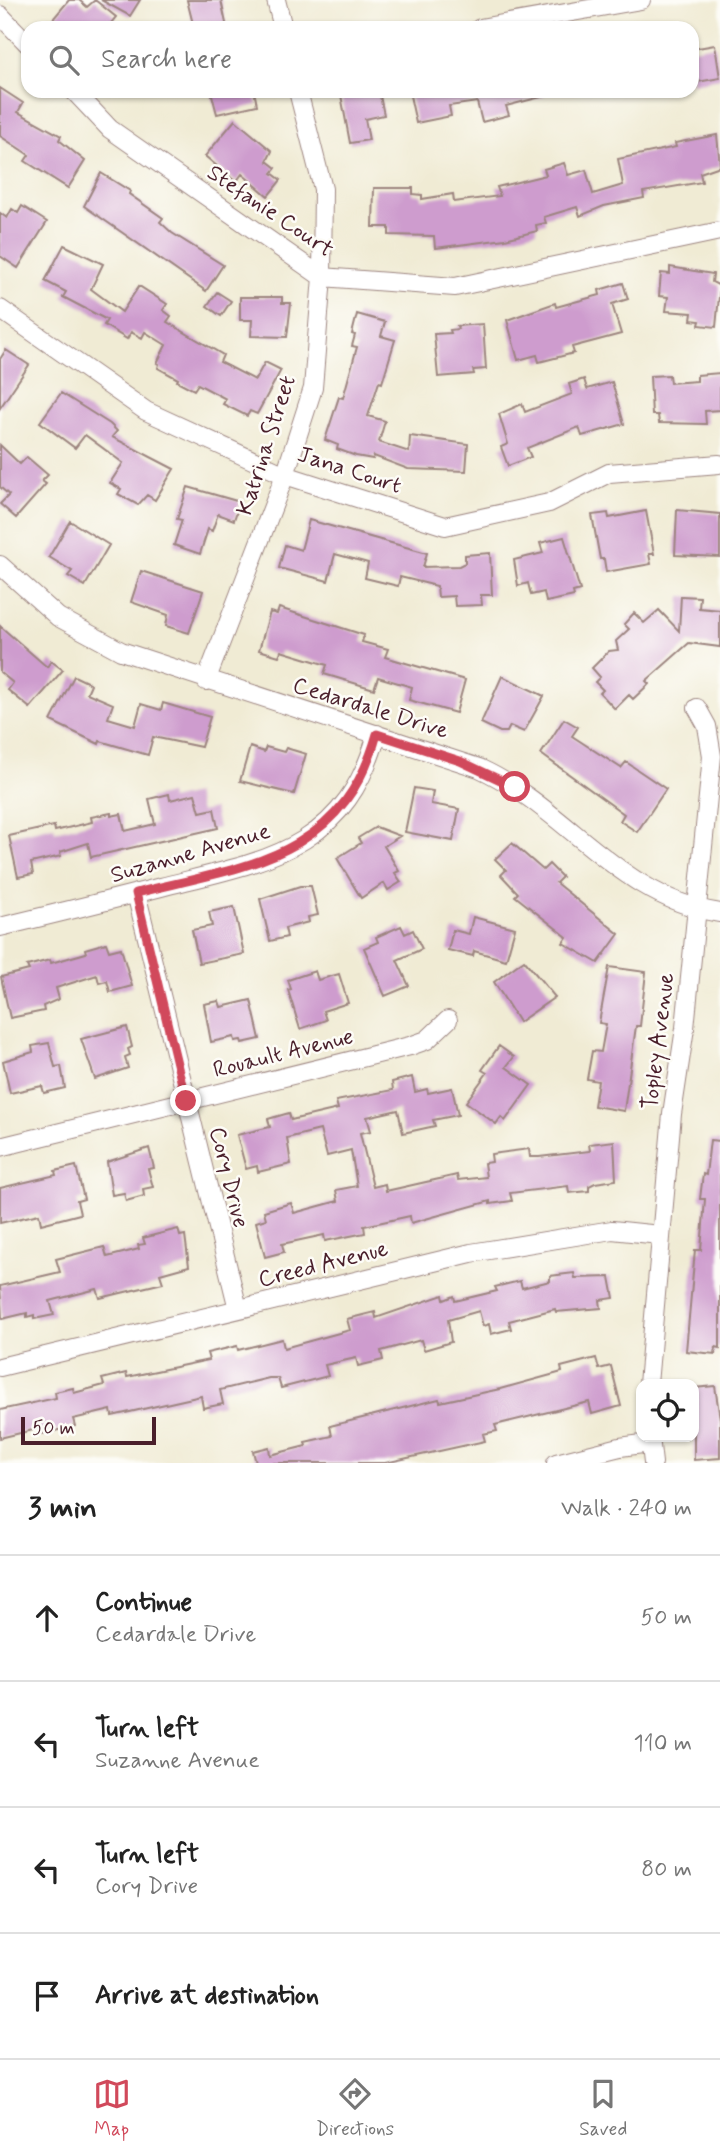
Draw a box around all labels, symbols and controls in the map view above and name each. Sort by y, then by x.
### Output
search box [21,21,699,98]
icon: search [45,41,83,79]
text: Search here [101,43,232,77]
street label: Stefanie Court [201,158,339,265]
street label: Katrina Street [230,372,304,519]
street label: Jana Court [294,440,405,502]
street label: Cedardale Drive [289,671,452,747]
route start [499,771,530,802]
street label: Suzanne Avenue [107,817,274,891]
street label: Topley Avenue [636,971,682,1111]
street label: Rouault Avenue [210,1022,357,1086]
route end [170,1085,201,1116]
street label: Cory Drive [201,1124,255,1231]
street label: Creed Avenue [256,1234,392,1296]
map controls [636,1379,699,1442]
button: locate [636,1379,699,1442]
scale bar [21,1414,156,1446]
text: 50 m [32,1416,75,1441]
text: 3 min [28,1489,97,1528]
text: Walk · 240 m [561,1494,692,1524]
text: Continue [95,1586,192,1620]
icon: ahead [28,1599,66,1637]
text: 50 m [641,1603,692,1633]
text: Cedardale Drive [95,1620,256,1650]
text: Turn left [95,1712,199,1746]
icon: left [28,1725,66,1763]
text: 110 m [633,1729,692,1759]
text: Suzanne Avenue [95,1746,260,1776]
text: Turn left [95,1838,199,1872]
icon: left [28,1851,66,1889]
text: 80 m [641,1855,692,1885]
text: Cory Drive [95,1872,198,1902]
icon: arrive [28,1977,66,2015]
text: Arrive at destination [95,1979,319,2013]
tab: Map [93,2075,131,2142]
tab: Directions [316,2075,394,2142]
tab: Saved [579,2075,627,2142]

